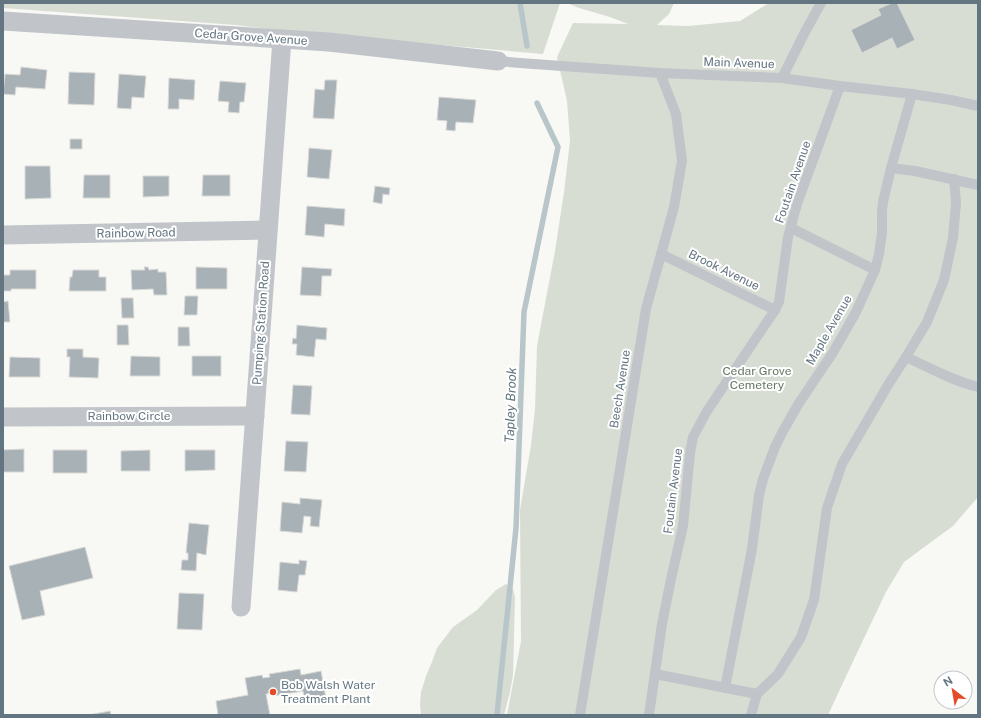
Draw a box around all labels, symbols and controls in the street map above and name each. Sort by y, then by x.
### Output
street label: Cedar Grove Avenue [194,26,308,48]
street label: Main Avenue [703,55,775,71]
street label: Foutain Avenue [772,139,814,225]
street label: Rainbow Road [96,225,176,241]
street label: Brook Avenue [686,247,762,293]
street label: Pumping Station Road [250,261,272,385]
street label: Maple Avenue [803,292,855,368]
street label: Beech Avenue [607,349,633,429]
park label: Cedar Grove Cemetery [722,364,792,392]
water label: Tapley Brook [502,367,519,443]
street label: Rainbow Circle [87,409,171,423]
street label: Foutain Avenue [661,447,685,535]
north arrow [933,670,973,710]
text: N [941,674,955,689]
place label: Bob Walsh Water Treatment Plant [281,678,376,706]
marker: Bob Walsh Water Treatment Plant [268,687,278,697]

